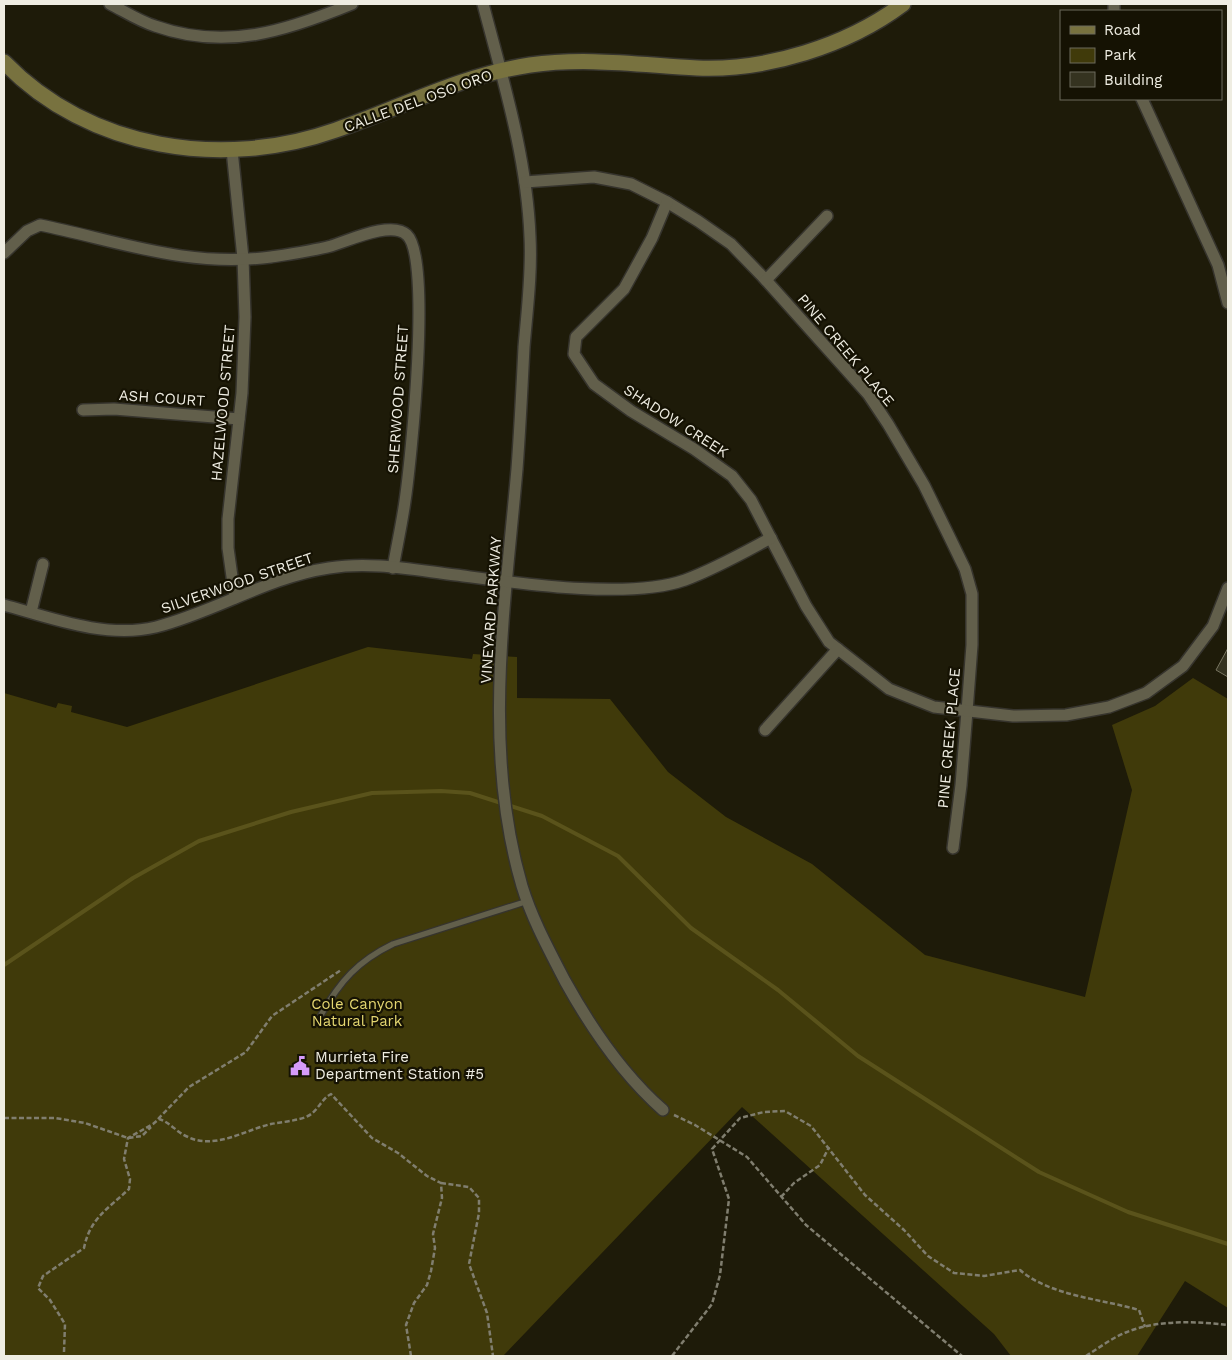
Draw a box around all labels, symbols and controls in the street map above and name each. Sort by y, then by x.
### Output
legend [1060,10,1222,100]
text: Road [1104,21,1141,39]
text: Park [1104,46,1137,64]
street label: CALLE DEL OSO ORO [341,66,495,136]
text: Building [1104,71,1162,89]
street label: PINE CREEK PLACE [794,290,898,410]
street label: HAZELWOOD STREET [207,324,239,482]
street label: SHERWOOD STREET [384,324,412,474]
street label: SHADOW CREEK [620,381,732,462]
street label: ASH COURT [118,386,206,410]
street label: VINEYARD PARKWAY [477,535,505,684]
street label: SILVERWOOD STREET [159,548,315,618]
street label: PINE CREEK PLACE [934,667,964,809]
park label: Cole Canyon Natural Park [311,995,403,1030]
place label: Murrieta Fire Department Station #5 [315,1048,484,1083]
public building icon: Murrieta Fire Department Station #5 [289,1055,311,1077]

